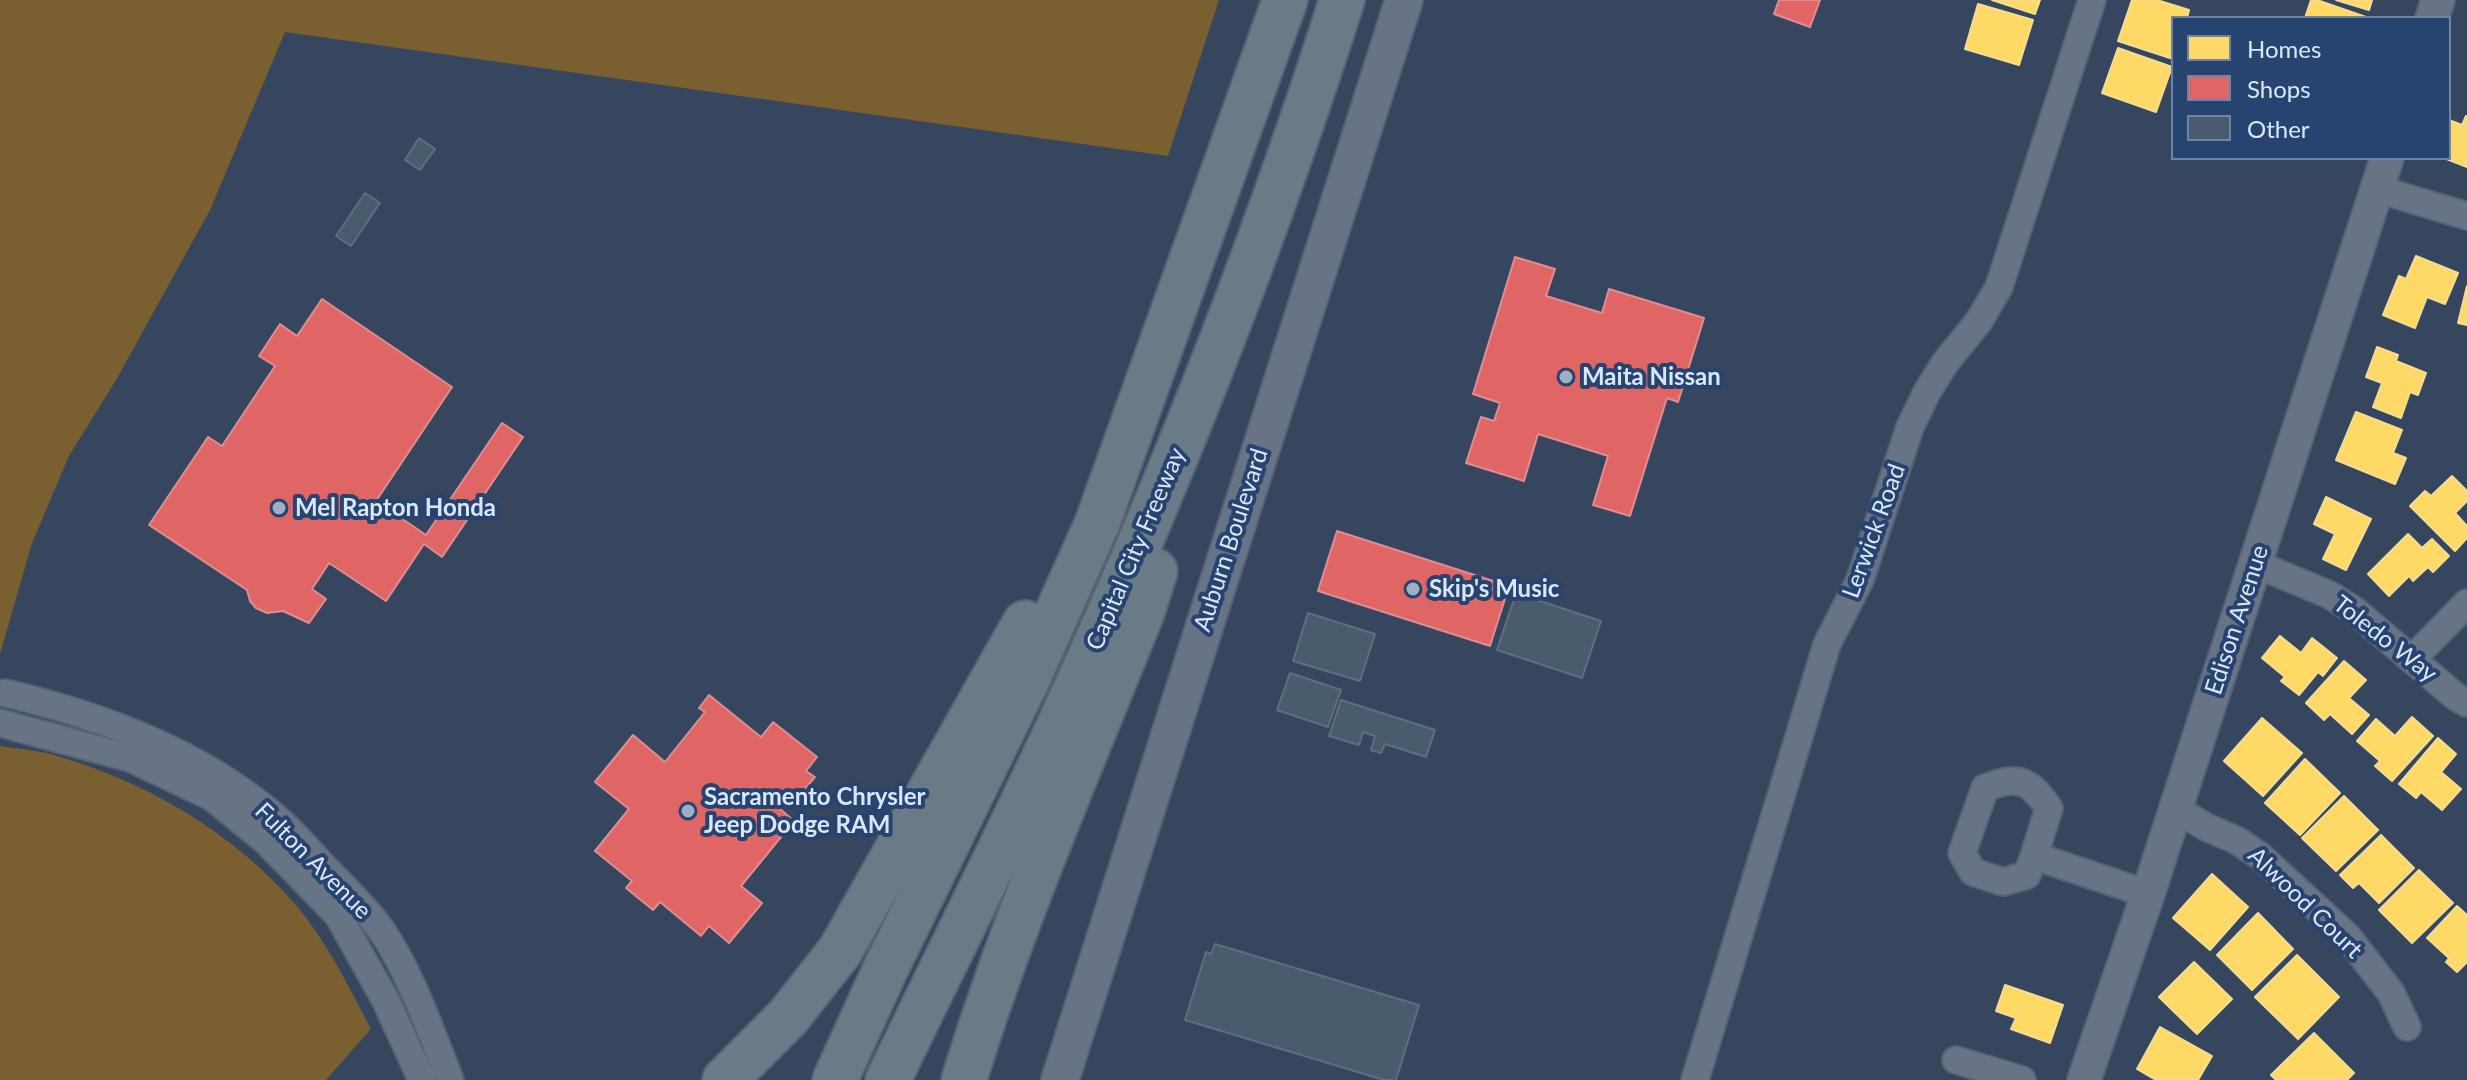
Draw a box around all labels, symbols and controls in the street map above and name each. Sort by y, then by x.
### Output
legend [2171,16,2451,160]
text: Homes [2247,34,2321,63]
text: Shops [2247,74,2311,103]
text: Other [2247,114,2310,143]
place label: Maita Nissan [1582,363,1721,391]
marker: Maita Nissan [1557,368,1575,386]
street label: Capital City Freeway [1080,443,1192,655]
street label: Auburn Boulevard [1188,445,1274,635]
street label: Lerwick Road [1836,460,1912,602]
place label: Mel Rapton Honda [295,494,496,522]
marker: Mel Rapton Honda [270,499,288,517]
street label: Edison Avenue [2199,542,2275,698]
place label: Skip's Music [1429,575,1559,603]
marker: Skip's Music [1404,580,1422,598]
street label: Toledo Way [2327,590,2443,688]
place label: Sacramento Chrysler Jeep Dodge RAM [704,783,926,839]
street label: Fulton Avenue [249,797,377,925]
marker: Sacramento Chrysler Jeep Dodge RAM [679,802,697,820]
street label: Alwood Court [2242,841,2368,965]

